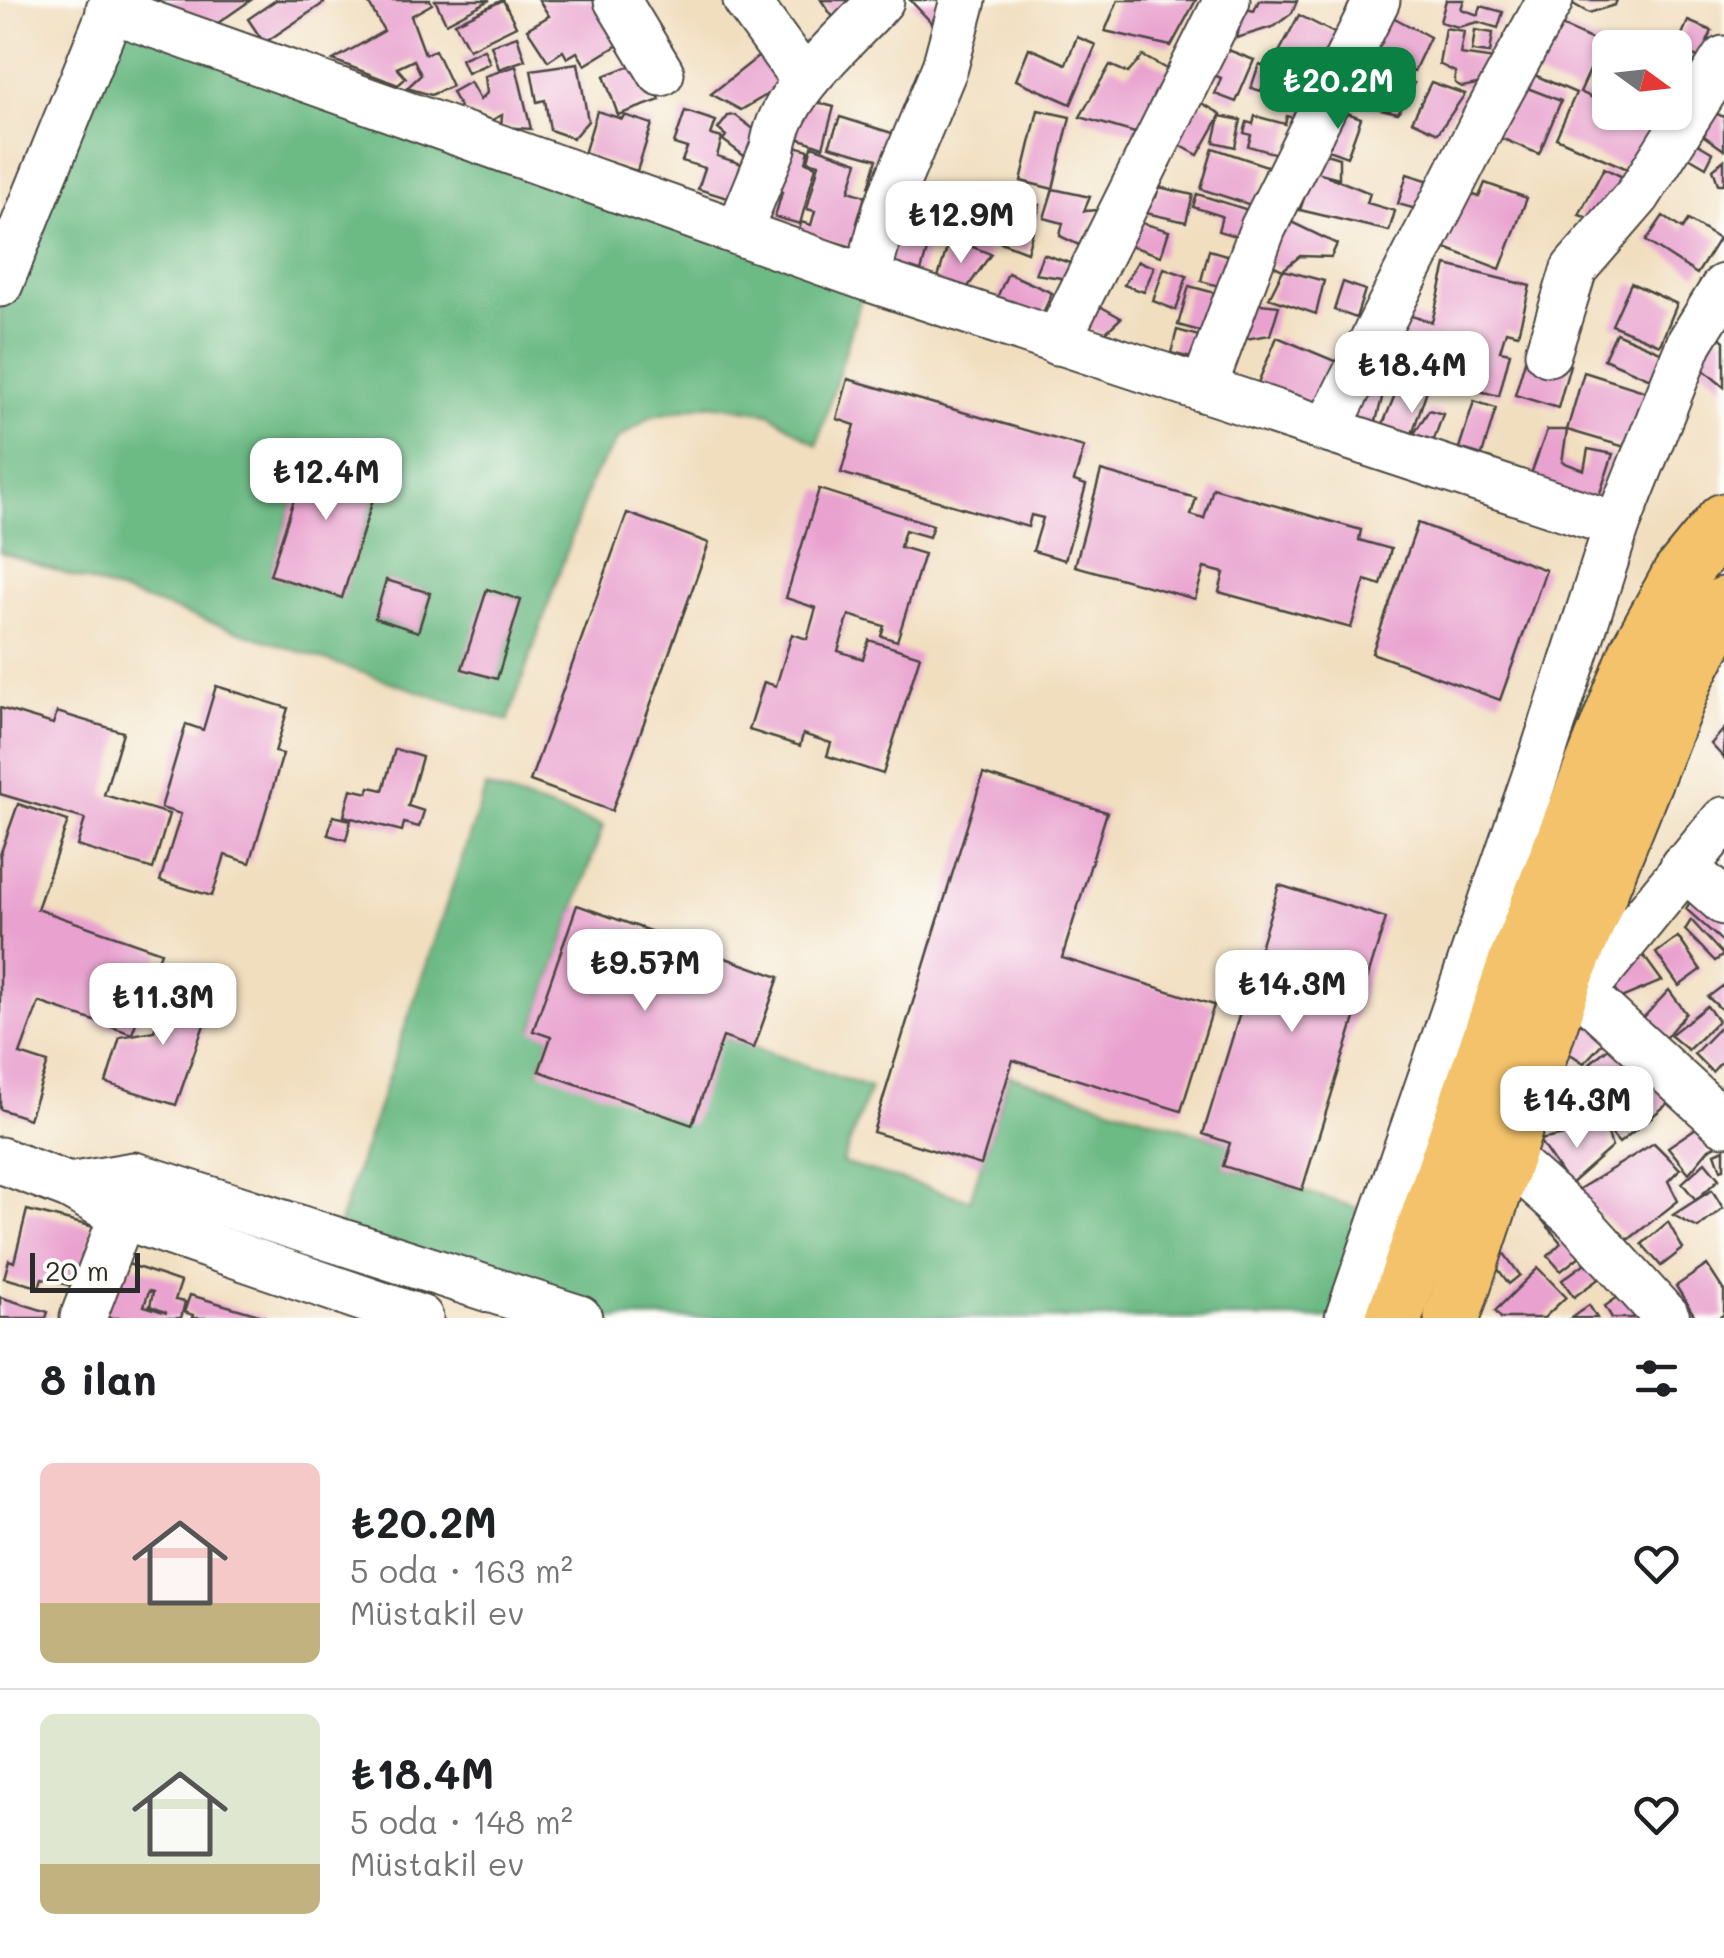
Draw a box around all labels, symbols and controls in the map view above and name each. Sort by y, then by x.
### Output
north arrow [1592,30,1692,130]
map controls [1592,30,1692,130]
pin: ₺20.2M [1257,47,1419,132]
text: ₺20.2M [1282,58,1394,100]
pin: ₺12.9M [880,181,1042,266]
text: ₺12.9M [907,192,1015,234]
pin: ₺18.4M [1331,331,1493,416]
text: ₺18.4M [1357,342,1467,384]
pin: ₺12.4M [245,438,407,523]
text: ₺12.4M [272,449,380,491]
pin: ₺9.57M [564,929,726,1014]
text: ₺9.57M [589,940,701,982]
pin: ₺14.3M [1211,950,1373,1035]
text: ₺14.3M [1237,961,1347,1003]
pin: ₺11.3M [82,963,244,1048]
text: ₺11.3M [111,974,215,1016]
pin: ₺14.3M [1496,1066,1658,1151]
text: ₺14.3M [1522,1077,1632,1119]
scale bar [30,1248,140,1292]
text: 20 m [45,1252,109,1288]
text: 8 ilan [40,1351,157,1406]
icon: filters [1629,1351,1684,1406]
text: ₺20.2M [350,1494,497,1549]
icon: home [120,1503,240,1623]
icon: heart [1629,1536,1684,1591]
text: 5 oda · 163 m² [350,1549,573,1591]
text: Müstakil ev [350,1591,524,1633]
text: ₺18.4M [350,1745,494,1800]
icon: home [120,1754,240,1874]
icon: heart [1629,1787,1684,1842]
text: 5 oda · 148 m² [350,1800,573,1842]
text: Müstakil ev [350,1842,524,1884]

